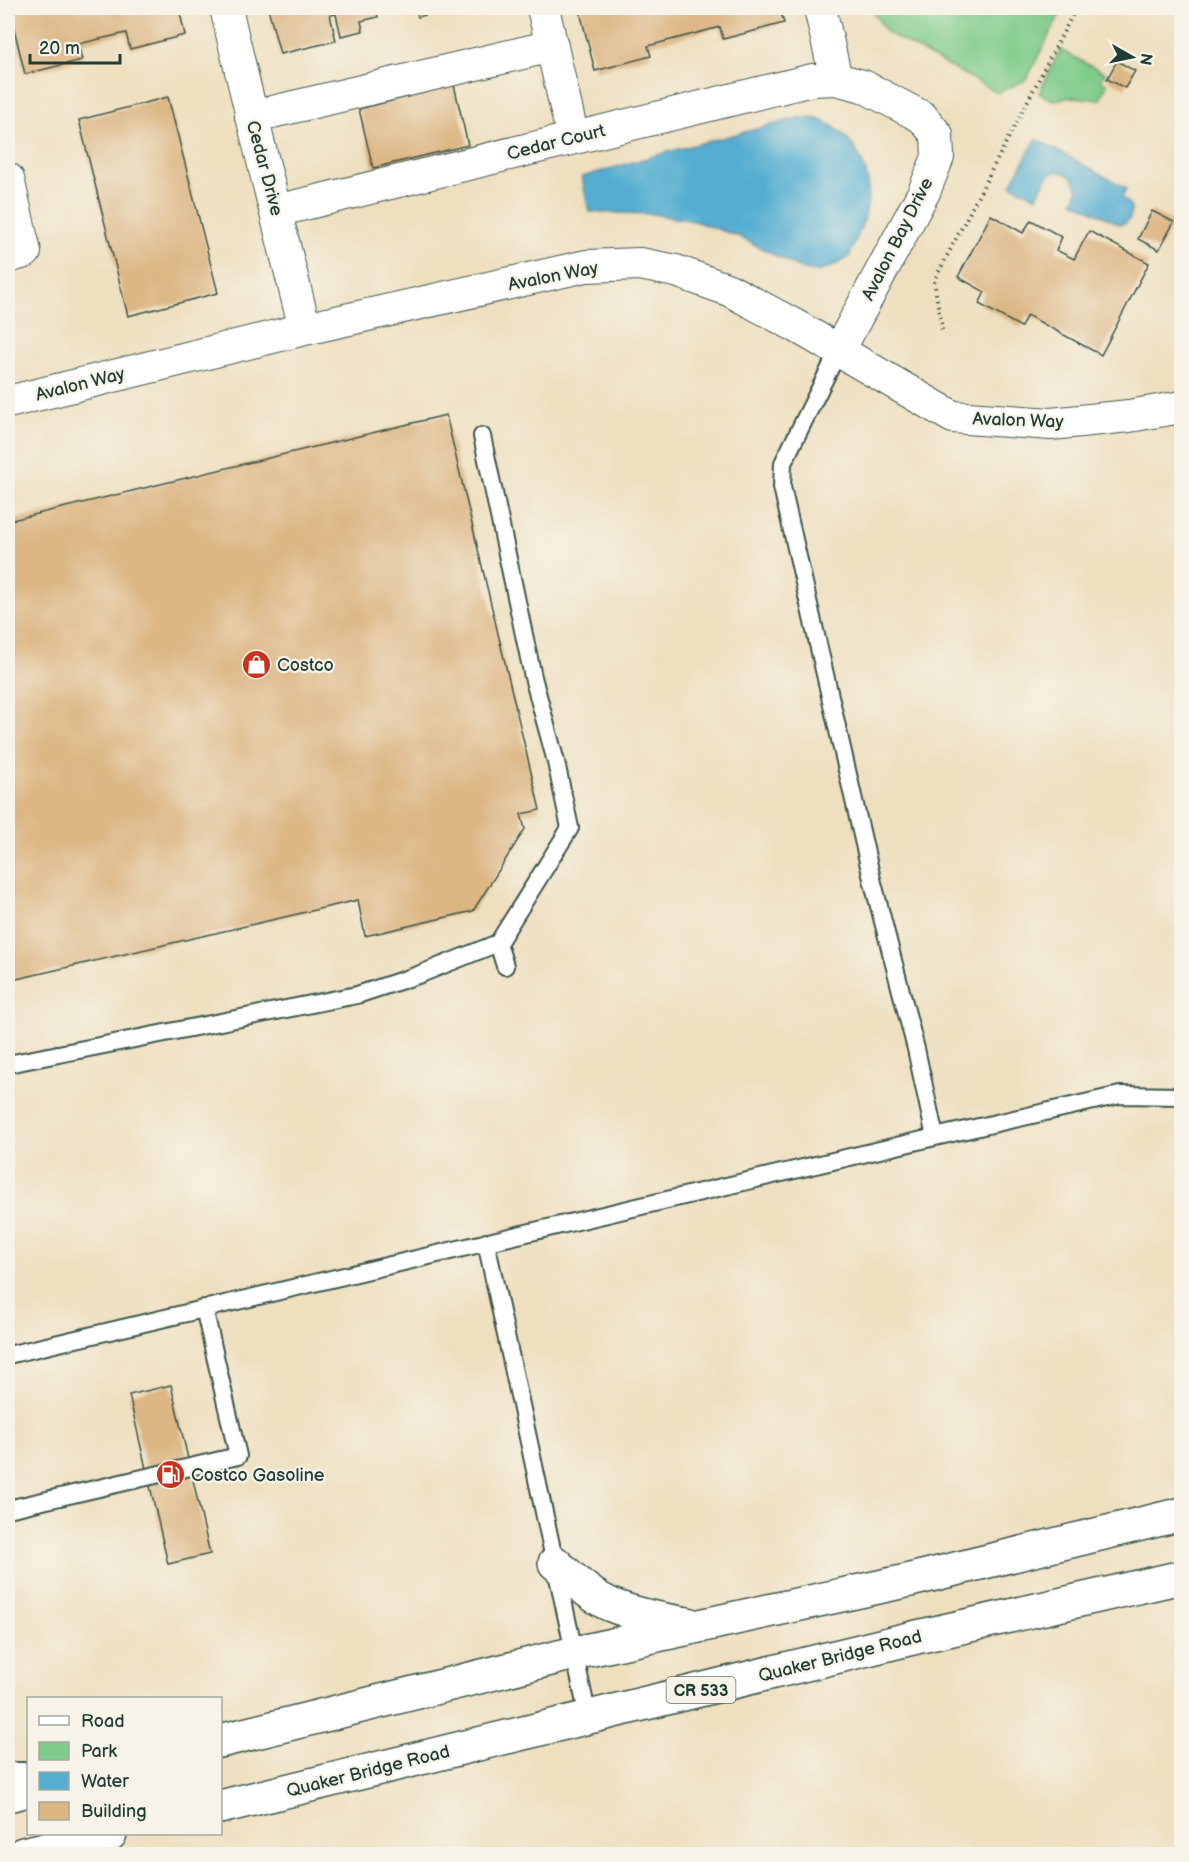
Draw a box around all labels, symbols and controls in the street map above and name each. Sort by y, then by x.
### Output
scale bar [30,27,120,65]
north arrow [1102,27,1162,87]
text: 20 m [39,38,80,59]
text: N [1135,52,1156,67]
street label: Cedar Drive [242,118,287,218]
street label: Cedar Court [505,120,608,165]
street label: Avalon Bay Drive [857,174,938,304]
street label: Avalon Way [506,257,601,296]
street label: Avalon Way [33,363,128,406]
street label: Avalon Way [972,408,1065,433]
shop icon: Costco [240,649,272,681]
place label: Costco [277,655,334,676]
fuel station icon: Costco Gasoline [154,1459,186,1491]
place label: Costco Gasoline [191,1465,325,1486]
street label: Quaker Bridge Road [756,1626,924,1687]
road number: CR 533 [666,1677,736,1703]
legend [27,1697,222,1835]
text: Road [81,1711,125,1732]
text: Park [81,1741,117,1762]
street label: Quaker Bridge Road [284,1741,452,1802]
text: Water [81,1771,129,1792]
text: Building [81,1801,147,1822]

